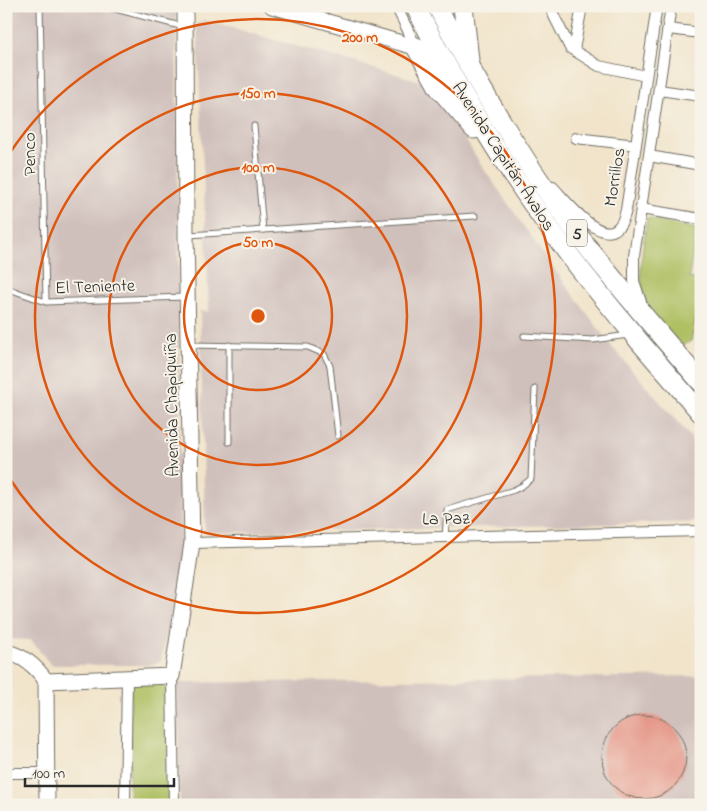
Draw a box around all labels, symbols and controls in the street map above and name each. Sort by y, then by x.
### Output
text: 200 m [341,27,378,49]
street label: Avenida Capitán Ávalos [444,77,560,237]
text: 150 m [240,83,276,105]
street label: Penco [18,132,44,176]
street label: Morrillos [598,146,633,209]
text: 100 m [241,157,275,179]
road number: 5 [567,220,587,247]
text: 50 m [243,232,274,254]
street label: El Teniente [55,274,136,302]
centre of rings [249,307,267,325]
street label: Avenida Chapiquiña [159,333,187,477]
street label: La Paz [422,507,470,533]
scale bar [25,756,174,788]
text: 100 m [32,763,65,785]

